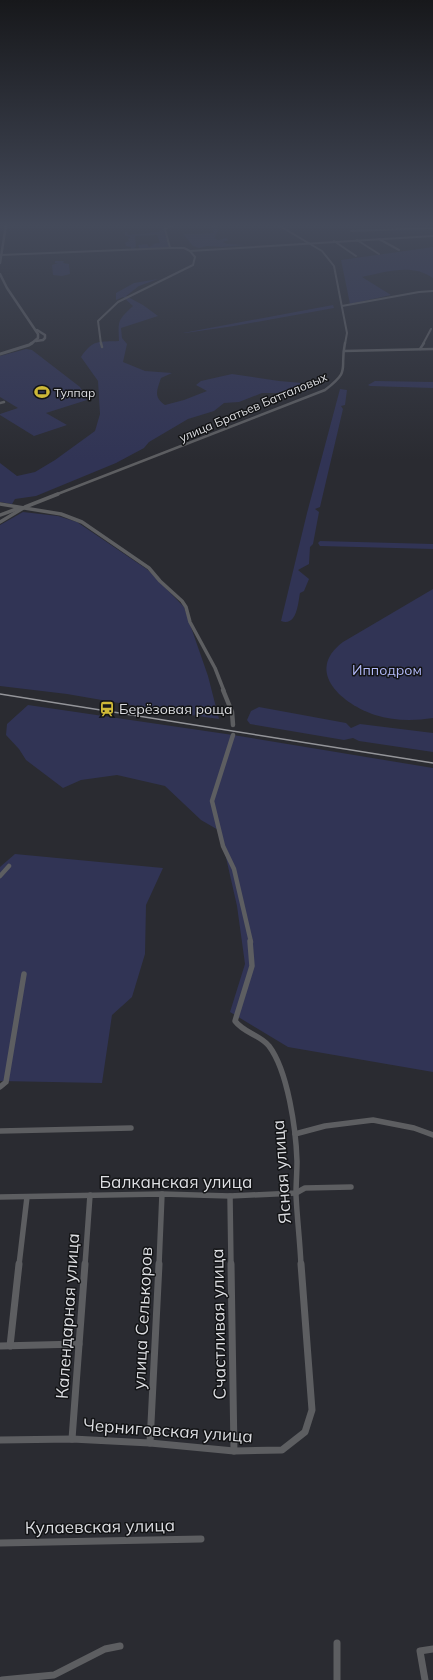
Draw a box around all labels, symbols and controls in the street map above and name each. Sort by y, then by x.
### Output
street label: улица Братьев Батталовых [177,369,330,445]
sports icon: Тулпар [33,383,51,401]
place label: Тулпар [54,385,95,400]
park label: Ипподром [352,661,422,679]
station icon: Берёзовая роща [98,700,116,718]
place label: Берёзовая роща [119,700,232,718]
street label: Ясная улица [267,1119,296,1225]
street label: Балканская улица [100,1171,252,1193]
street label: Календарная улица [51,1232,84,1400]
street label: улица Селькоров [128,1246,157,1390]
street label: Счастливая улица [206,1248,231,1400]
street label: Черниговская улица [82,1414,254,1447]
street label: Кулаевская улица [25,1514,175,1539]

